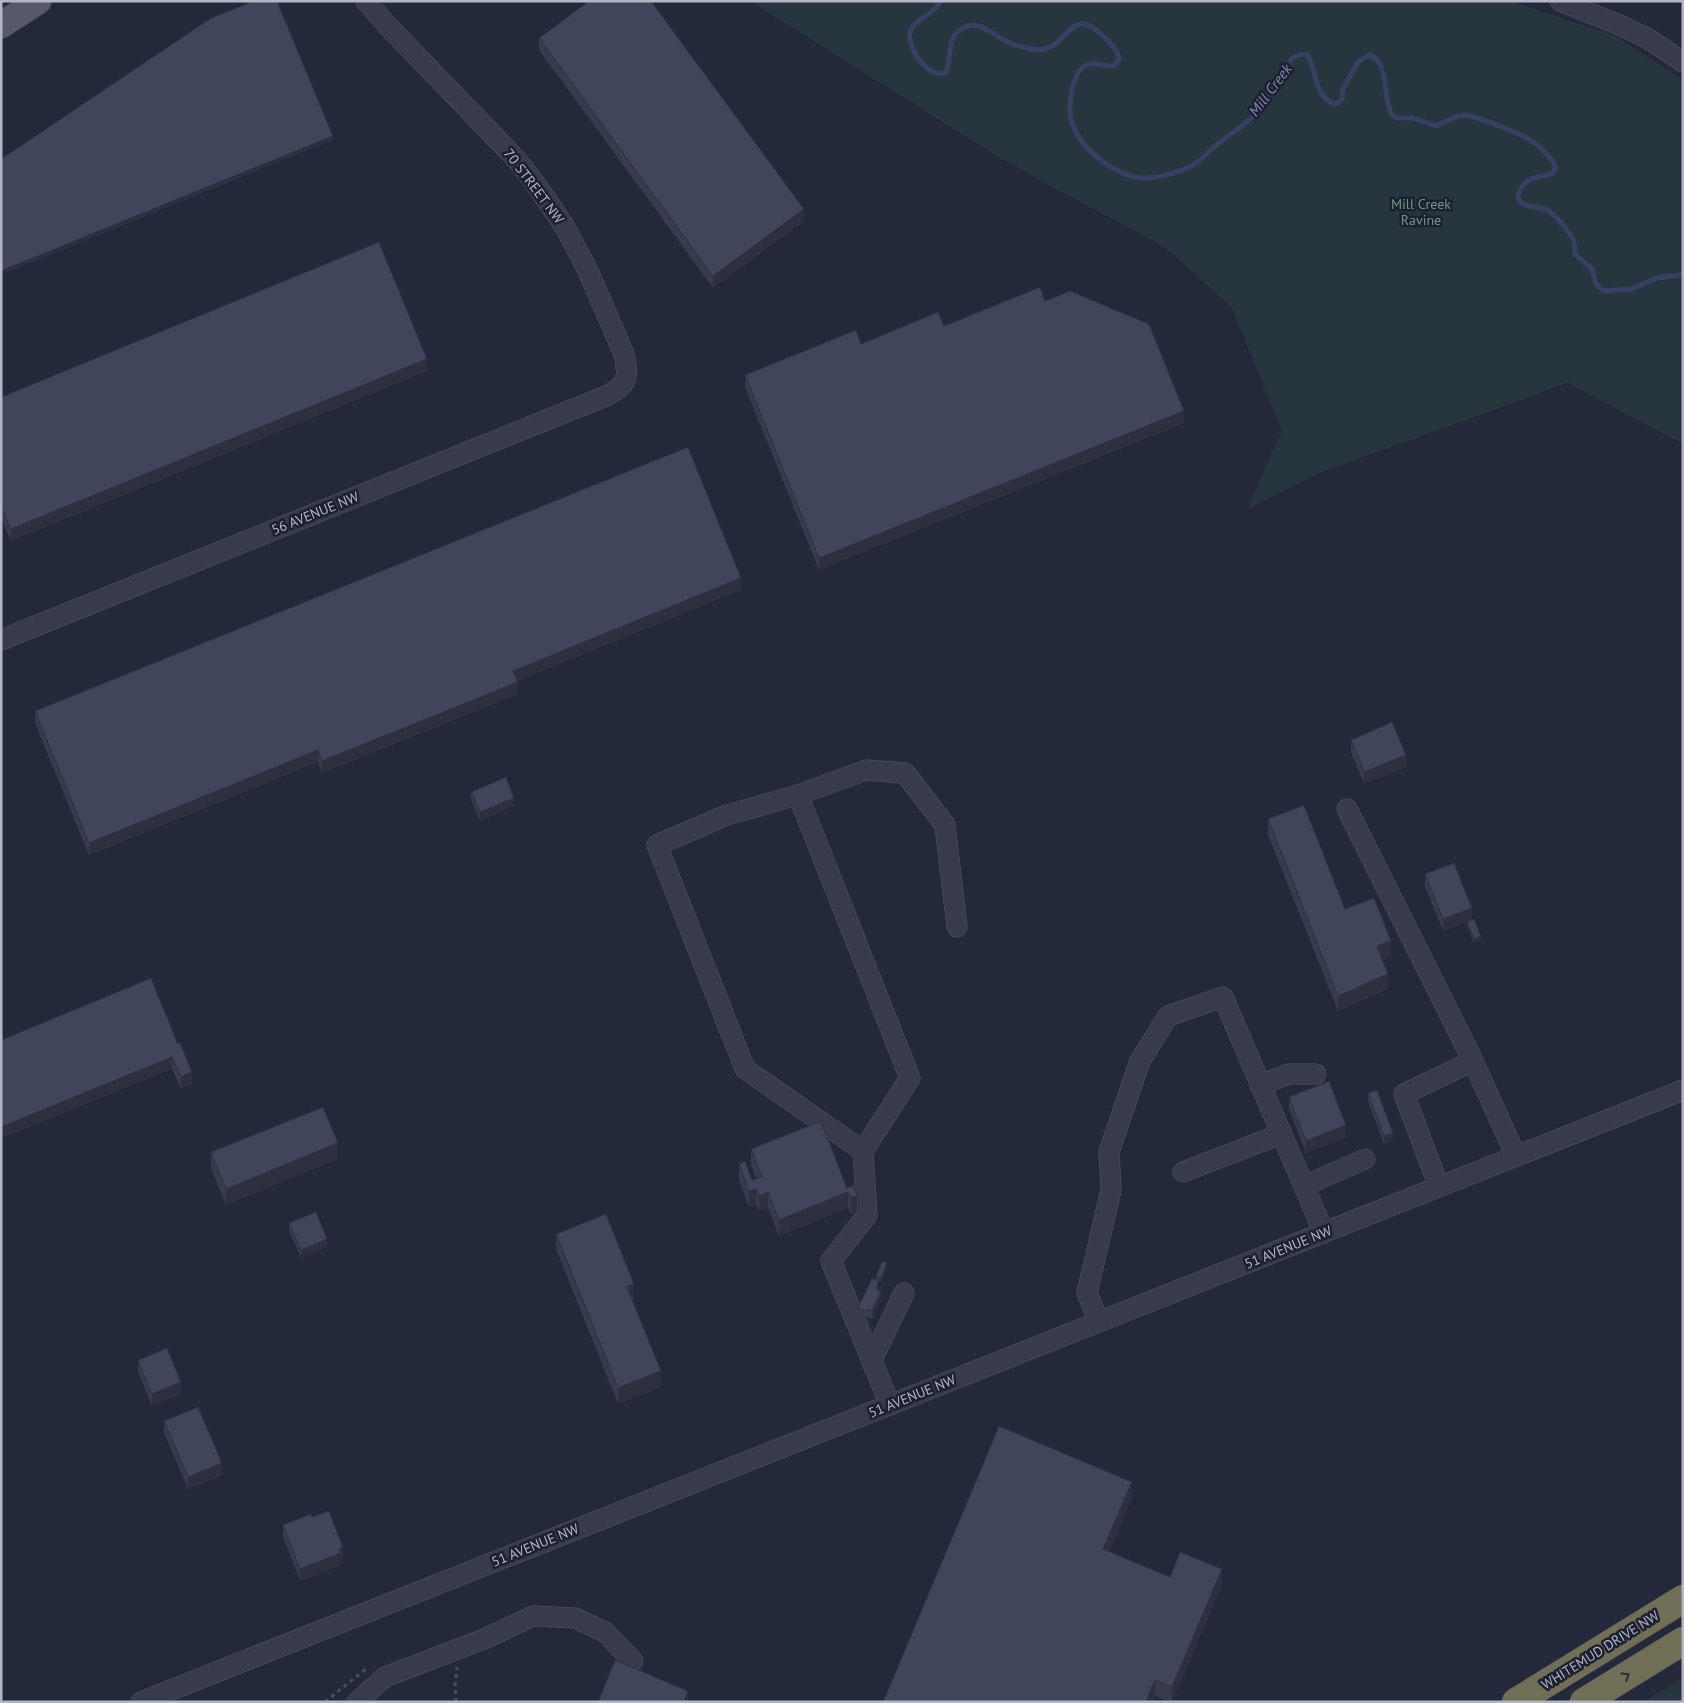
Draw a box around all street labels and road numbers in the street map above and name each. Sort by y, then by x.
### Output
street label: 70 STREET NW [500,145,568,227]
street label: 56 AVENUE NW [269,487,362,539]
street label: 51 AVENUE NW [1242,1221,1335,1273]
street label: 51 AVENUE NW [866,1370,959,1422]
street label: 51 AVENUE NW [489,1519,582,1571]
street label: WHITEMUD DRIVE NW [1538,1606,1662,1693]

